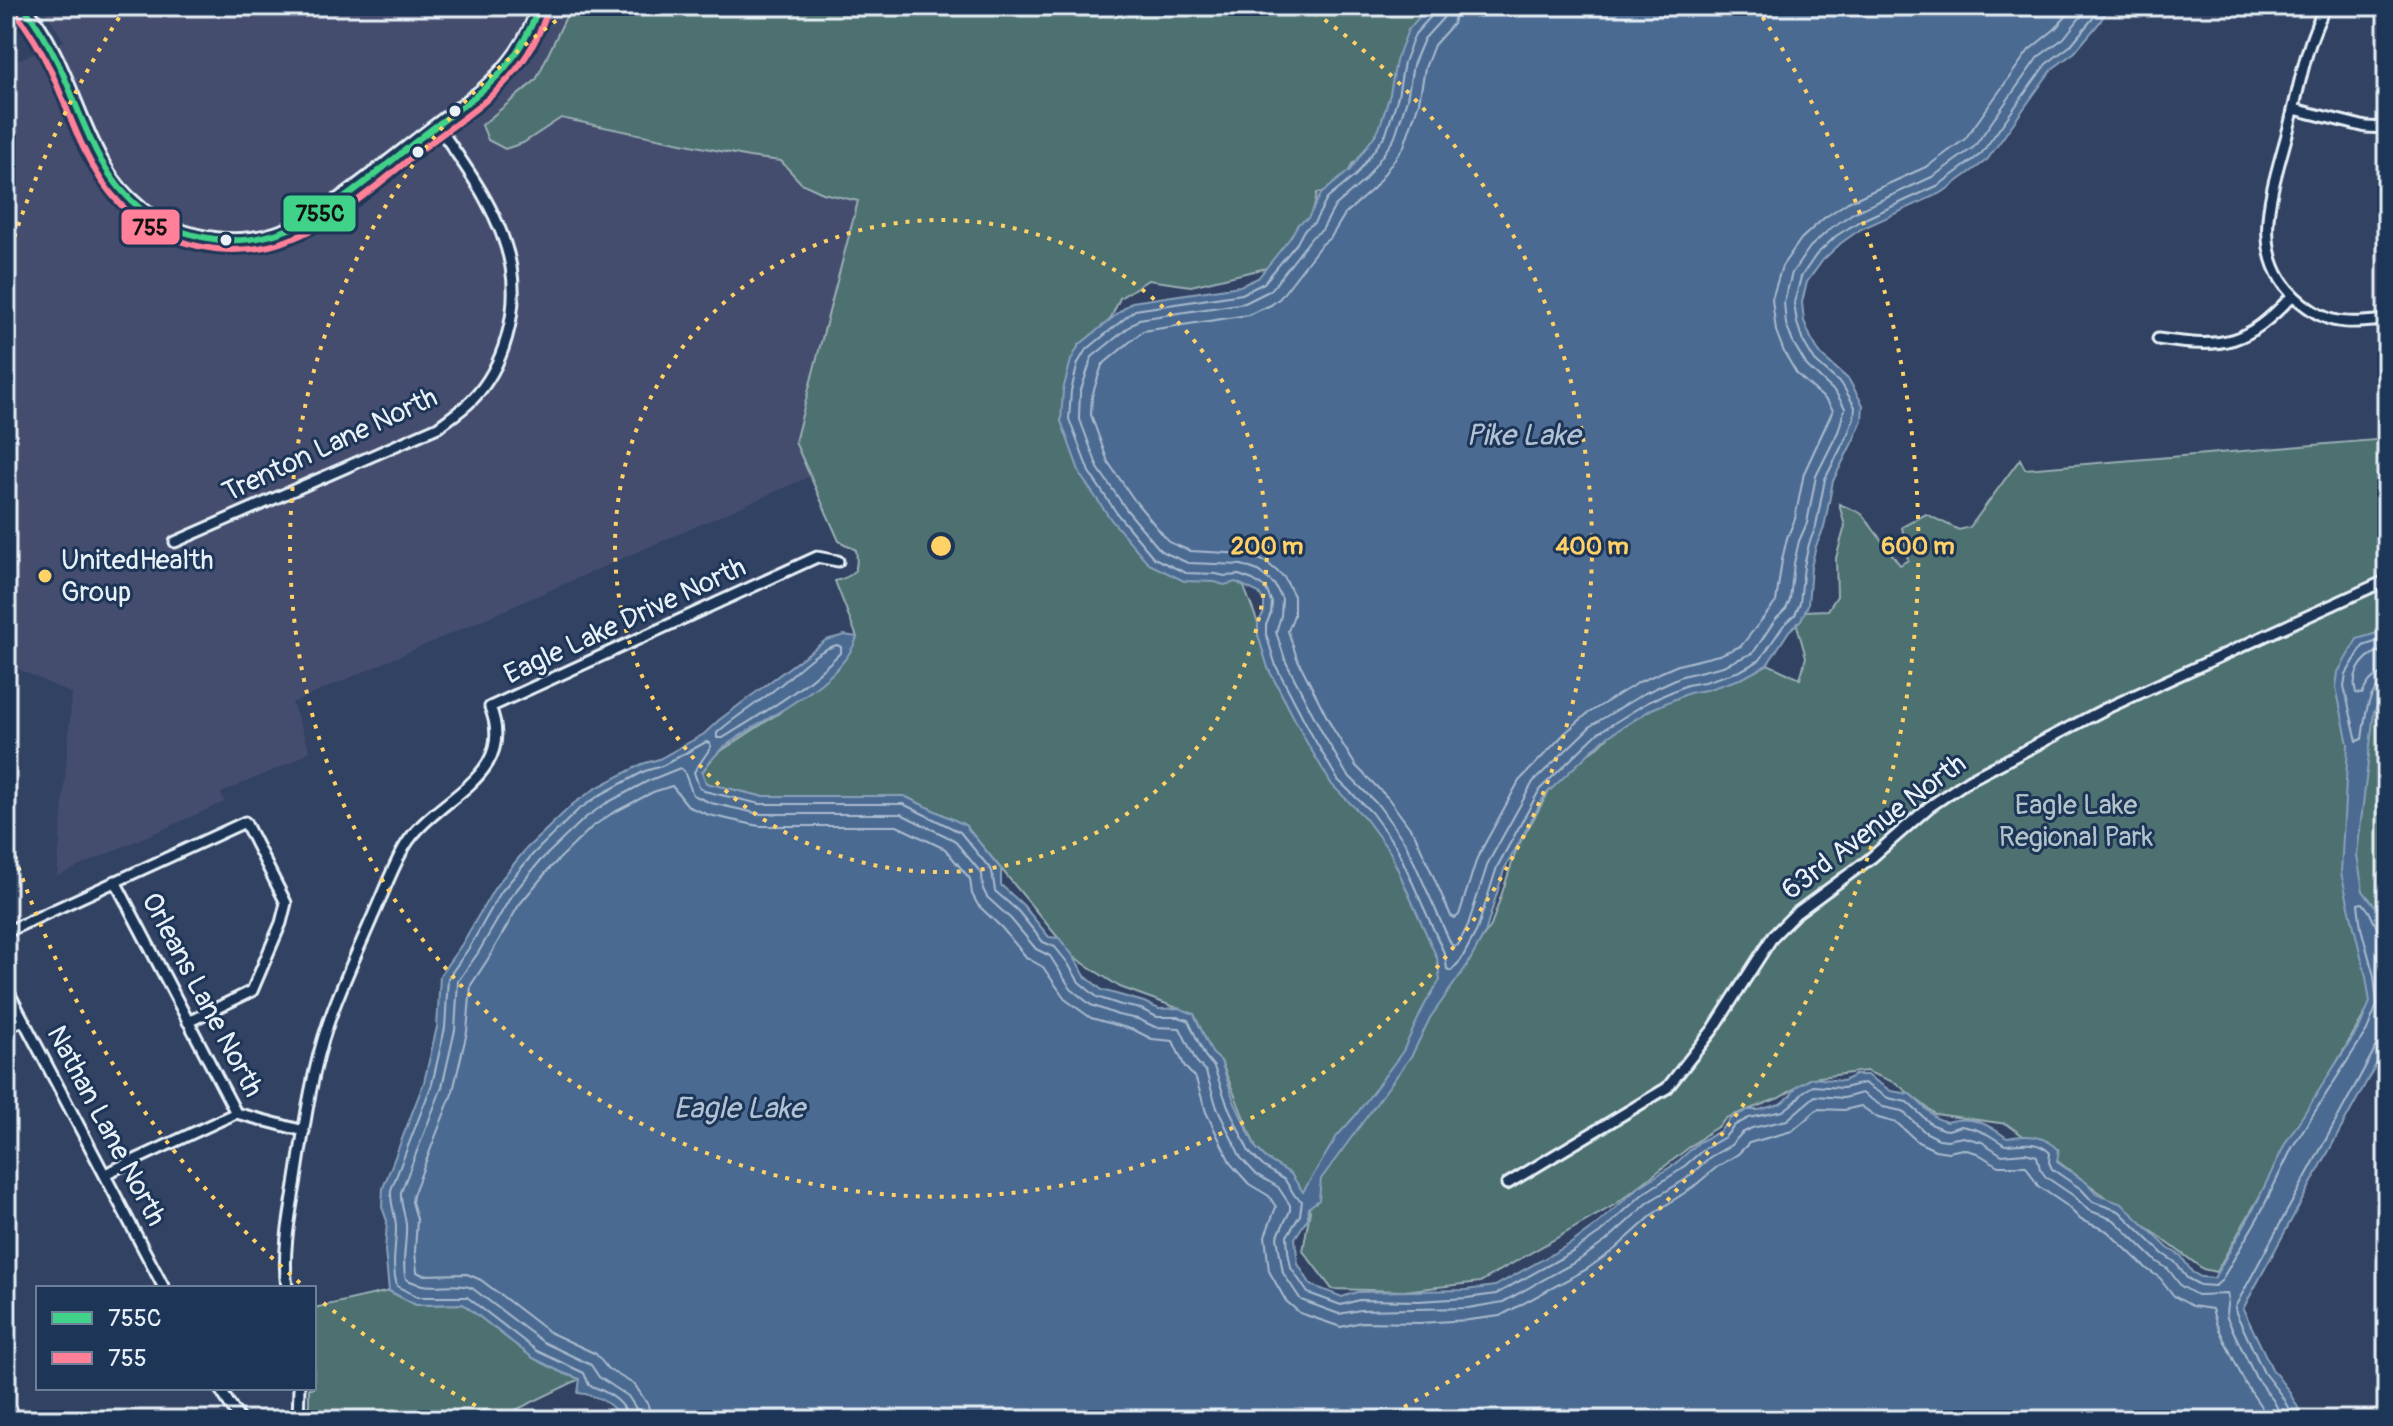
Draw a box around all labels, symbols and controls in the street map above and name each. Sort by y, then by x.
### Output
unlabelled marker [447,103,463,119]
unlabelled marker [410,144,426,160]
line badge: 755C [282,194,357,233]
text: 755C [295,200,345,228]
line badge: 755 [120,208,181,246]
text: 755 [132,214,168,242]
unlabelled marker [218,232,234,248]
street label: Trenton Lane North [217,380,443,510]
water label: Pike Lake [1466,417,1583,454]
centre of rings [927,532,955,560]
text: 200 m [1231,532,1303,561]
text: 400 m [1555,532,1629,561]
text: 600 m [1881,532,1955,561]
place label: UnitedHealth Group [61,543,214,610]
street label: Eagle Lake Drive North [499,550,751,692]
marker: UnitedHealth Group [36,567,54,585]
street label: 63rd Avenue North [1775,746,1973,908]
park label: Eagle Lake Regional Park [1999,788,2154,855]
street label: Orleans Lane North [133,887,271,1103]
street label: Nathan Lane North [39,1020,173,1232]
water label: Eagle Lake [673,1090,808,1127]
legend [36,1286,316,1390]
text: 755C [108,1304,162,1333]
text: 755 [108,1344,147,1373]

